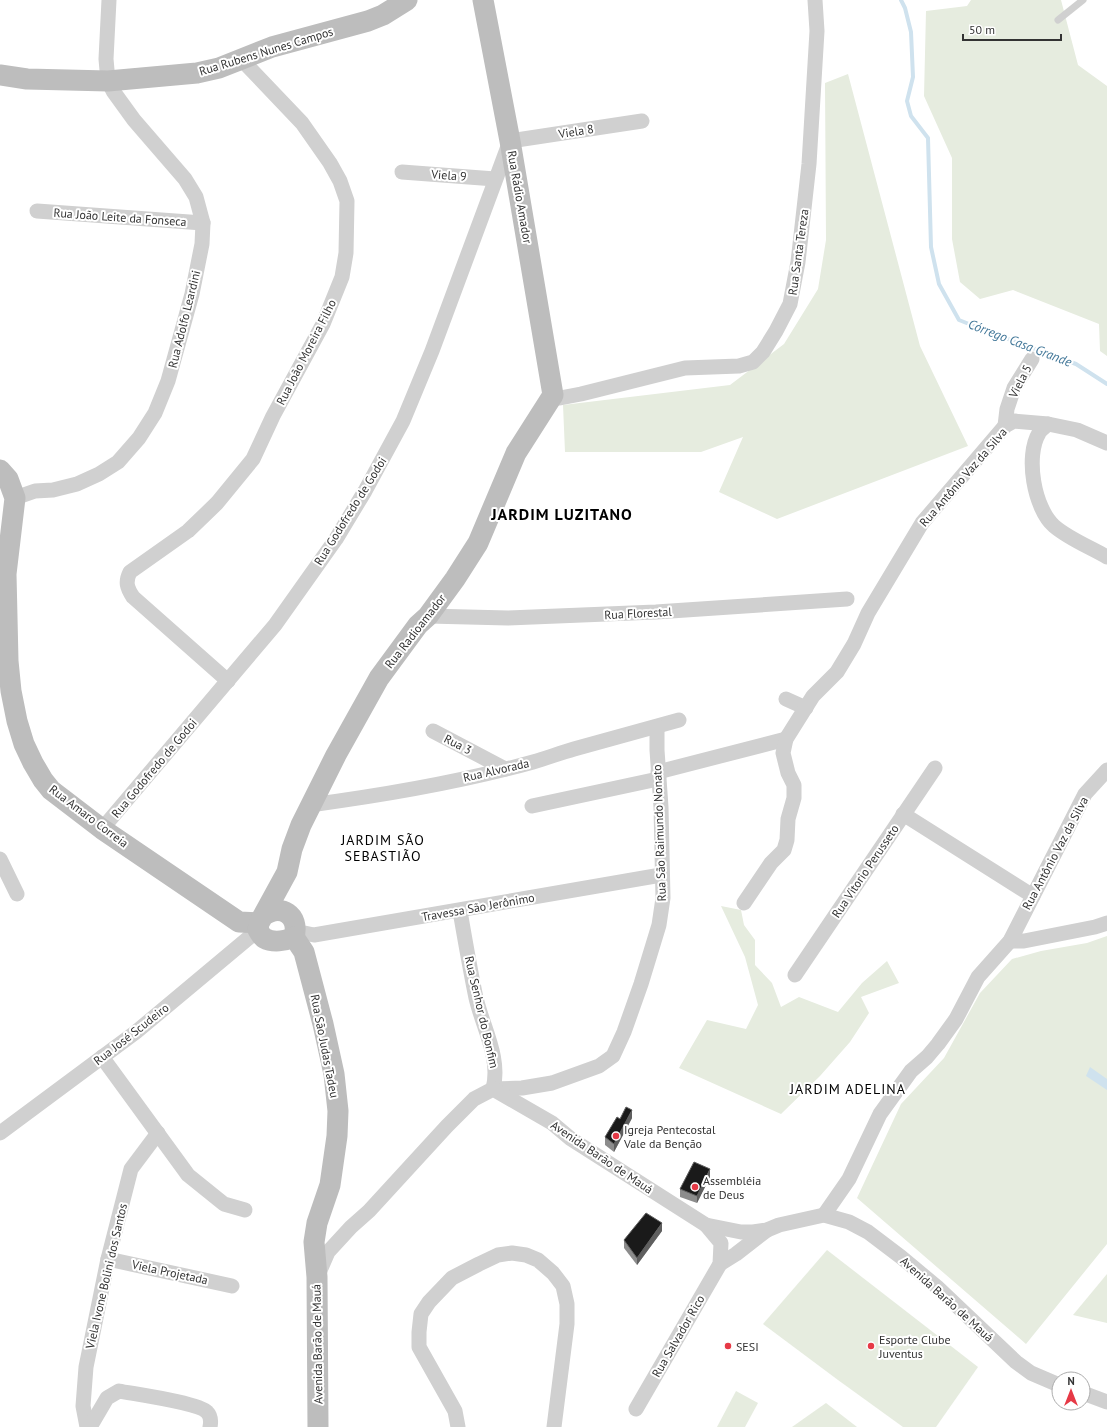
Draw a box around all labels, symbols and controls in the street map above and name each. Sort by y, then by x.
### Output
scale bar [963,16,1061,42]
text: 50 m [969,22,995,37]
street label: Rua Rubens Nunes Campos [197,23,335,79]
street label: Viela 8 [556,121,595,141]
street label: Rua Rádio Amador [504,149,536,245]
street label: Viela 9 [430,166,467,184]
street label: Rua João Leite da Fonseca [53,205,187,229]
street label: Rua Santa Tereza [785,208,811,296]
street label: Rua Adolfo Leardini [165,269,203,369]
street label: Rua João Moreira Filho [273,297,339,407]
water label: Córrego Casa Grande [966,315,1074,371]
street label: Viela 5 [1005,362,1035,401]
street label: Rua Antônio Vaz da Silva [916,424,1010,530]
street label: Rua Godofredo de Godoi [311,454,389,568]
district label: JARDIM LUZITANO [490,504,633,524]
street label: Rua Radioamador [381,591,449,671]
street label: Rua Florestal [604,604,673,622]
street label: Rua Godofredo de Godoi [108,715,200,821]
street label: Rua 3 [442,731,474,757]
street label: Rua Alvorada [462,755,531,785]
street label: Rua São Raimundo Nonato [649,764,669,902]
street label: Rua Amaro Correia [47,781,131,851]
street label: Rua Antônio Vaz da Silva [1019,794,1091,912]
street label: Rua Vitorio Perusseto [828,822,902,920]
district label: JARDIM SÃO SEBASTIÃO [340,831,425,865]
street label: Travessa São Jerônimo [420,890,536,924]
street label: Rua Senhor do Bonfim [462,955,502,1069]
street label: Rua São Judas Tadeu [308,993,342,1099]
street label: Rua José Scudeiro [90,1000,172,1068]
district label: JARDIM ADELINA [789,1080,906,1098]
street label: Avenida Barão de Mauá [548,1117,656,1197]
place label: Igreja Pentecostal Vale da Benção [623,1122,716,1151]
marker: Igreja Pentecostal Vale da Benção [611,1131,621,1141]
place label: Assembléia de Deus [703,1173,761,1202]
marker: Assembléia de Deus [690,1182,700,1192]
street label: Viela Ivone Bolini dos Santos [82,1202,130,1351]
street label: Avenida Barão de Mauá [897,1253,997,1345]
street label: Viela Projetada [130,1256,209,1287]
street label: Avenida Barão de Mauá [308,1284,326,1404]
street label: Rua Salvador Rico [648,1292,708,1380]
place label: Esporte Clube Juventus [878,1332,951,1361]
place label: SESI [736,1339,759,1354]
marker: SESI [723,1341,733,1351]
marker: Esporte Clube Juventus [866,1341,876,1351]
north arrow [1051,1371,1091,1411]
text: N [1067,1374,1075,1388]

